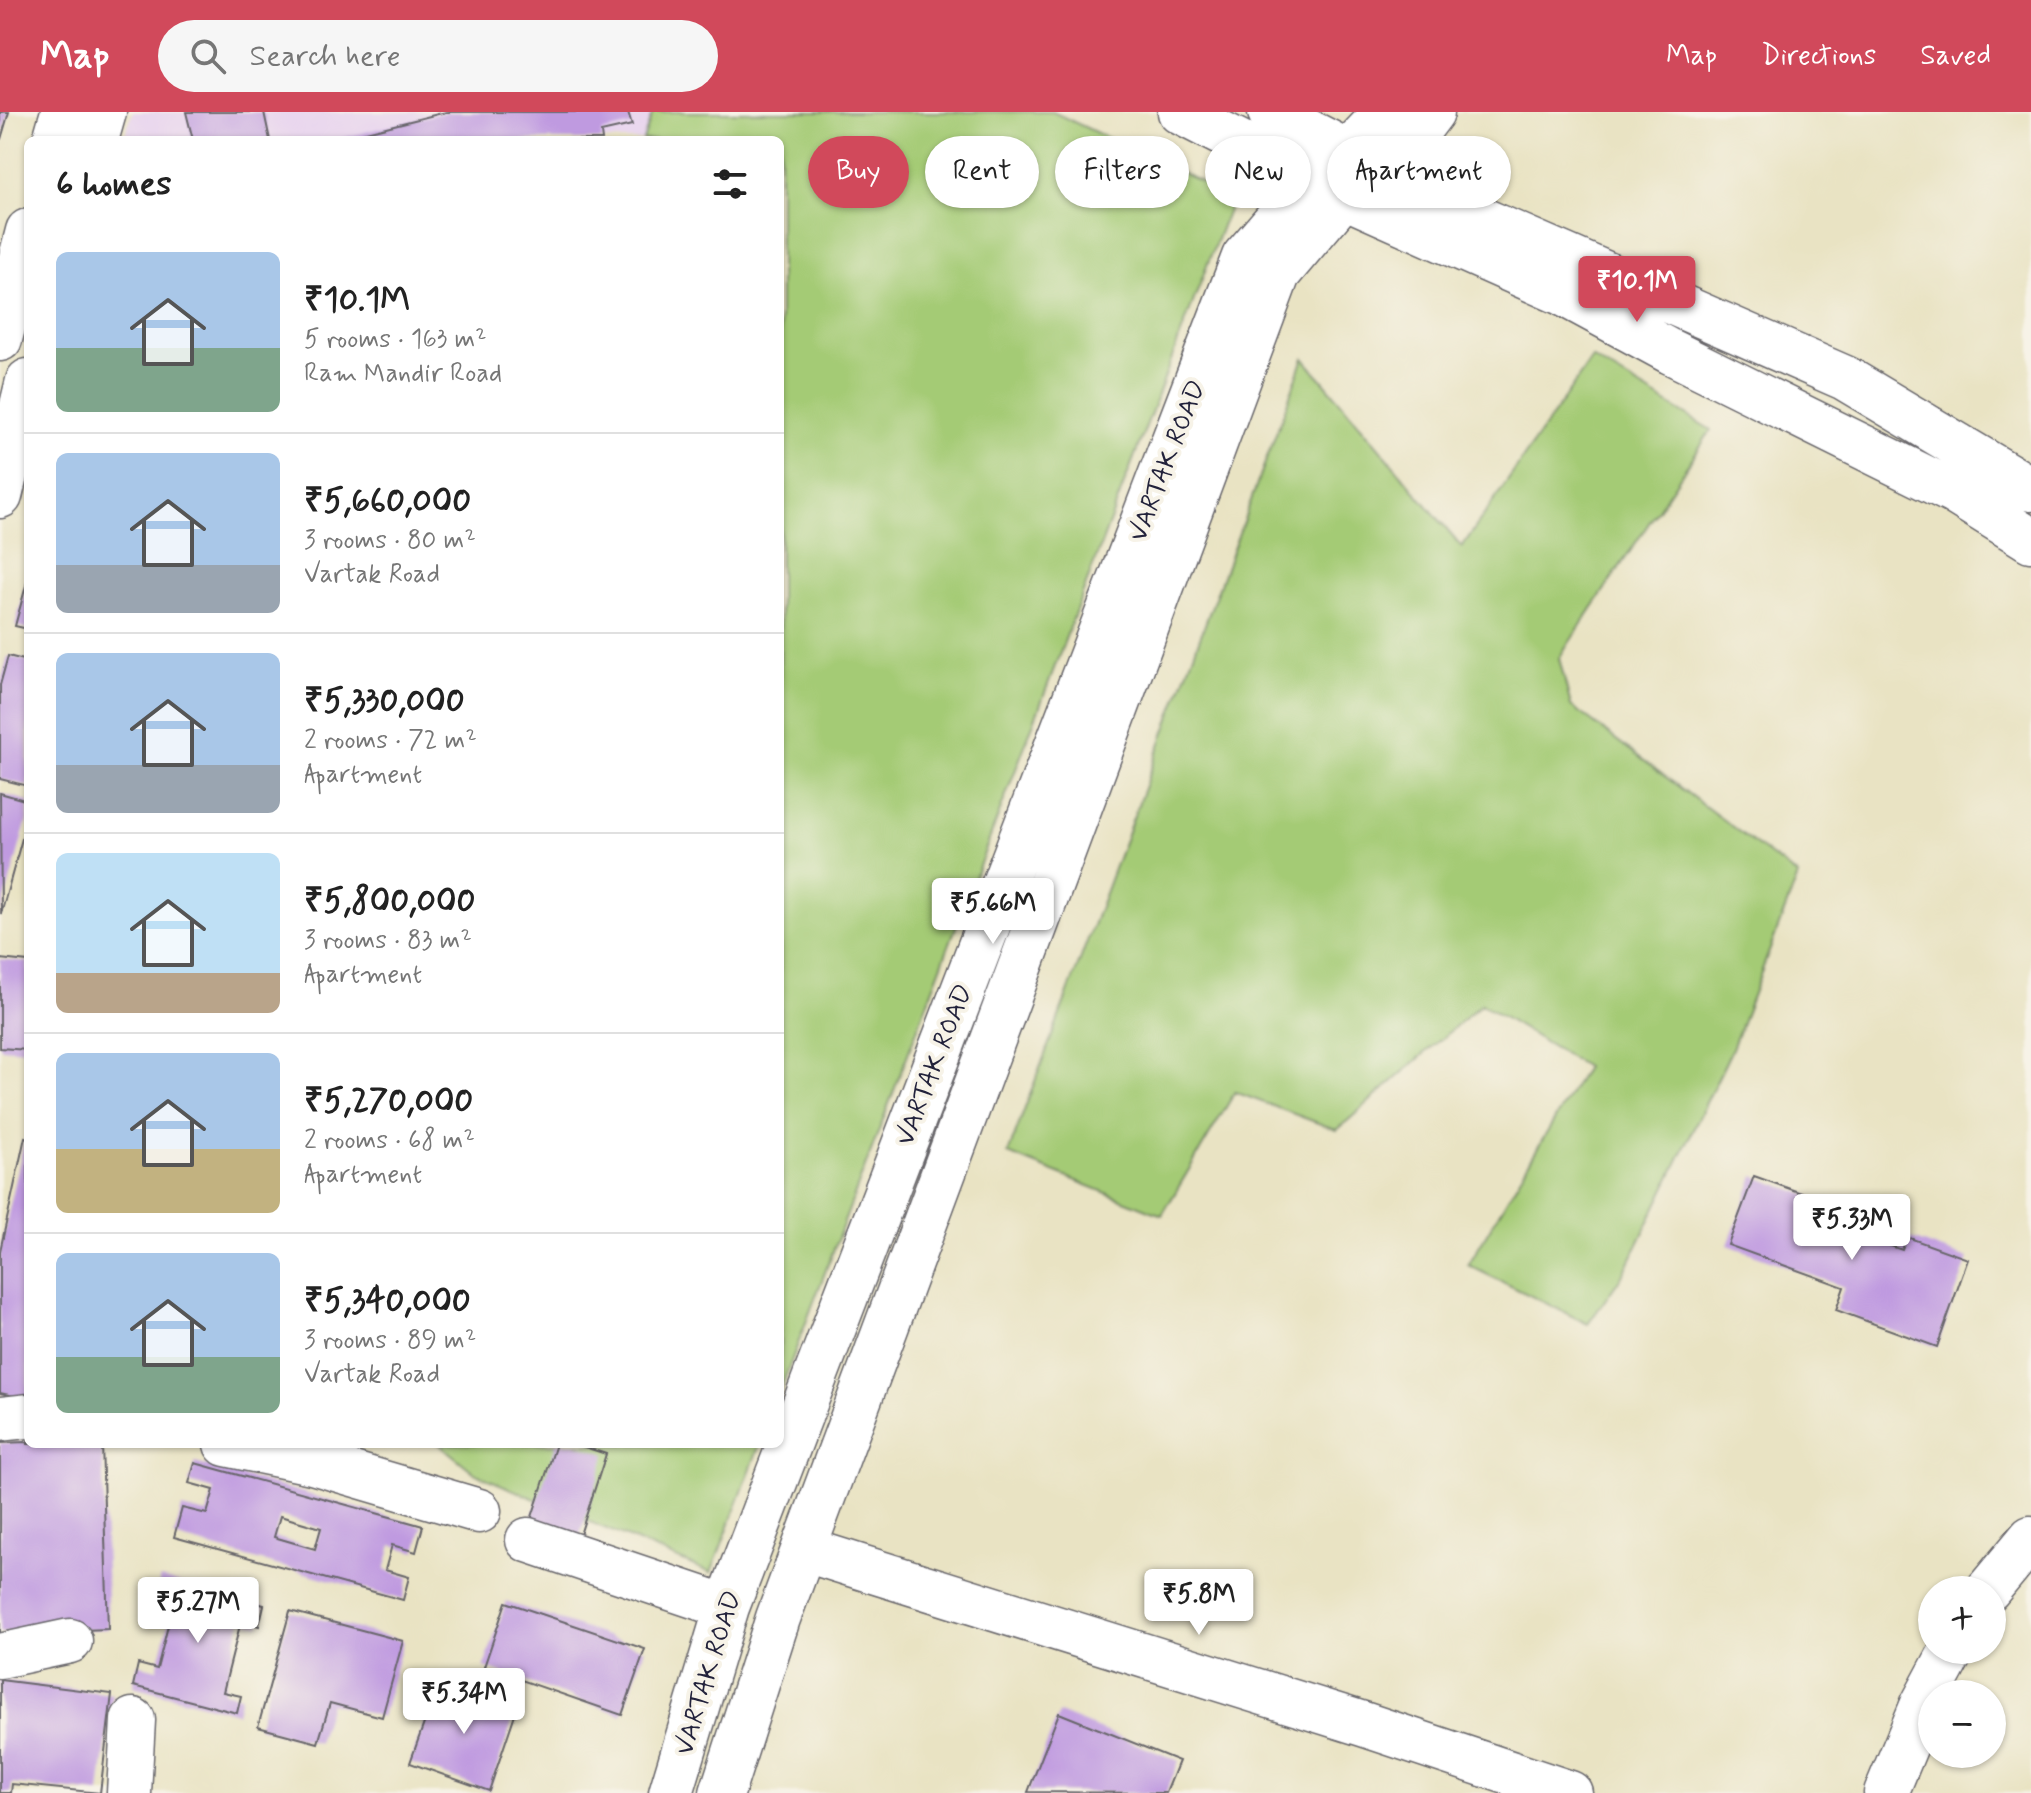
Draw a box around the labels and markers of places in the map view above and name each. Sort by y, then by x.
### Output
pin: ₹10.1M [1572,256,1702,324]
pin: ₹5.66M [928,878,1058,946]
pin: ₹5.33M [1787,1194,1917,1262]
pin: ₹5.8M [1143,1569,1255,1637]
pin: ₹5.27M [133,1577,263,1645]
pin: ₹5.34M [399,1668,529,1736]

